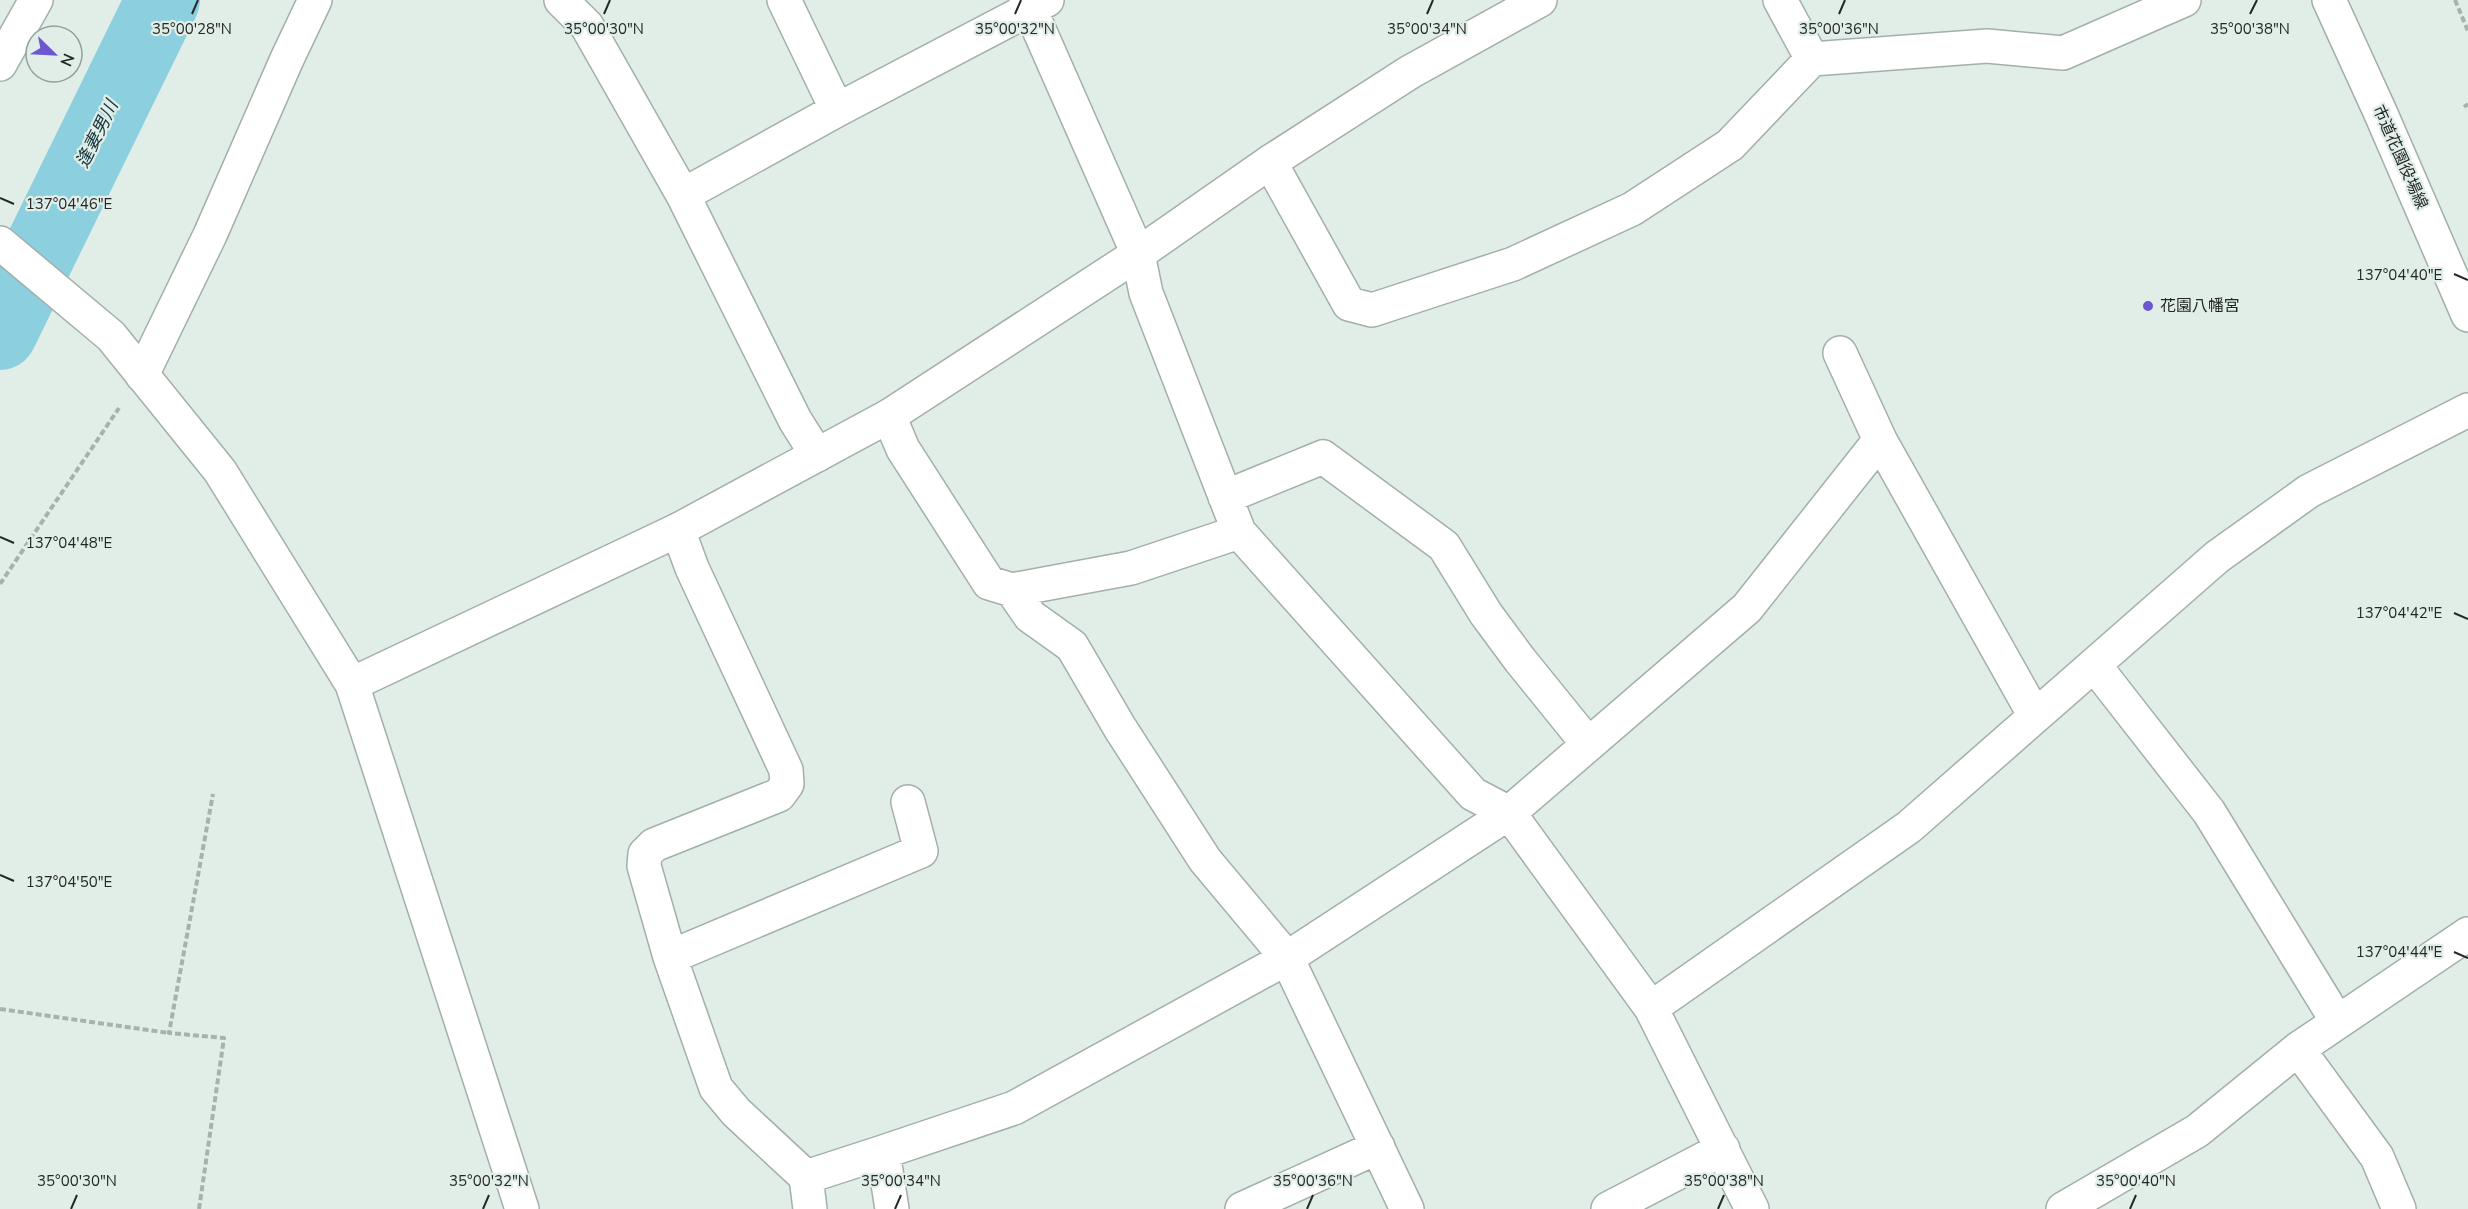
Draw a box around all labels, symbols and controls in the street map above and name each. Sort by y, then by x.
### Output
text: 35°00'28"N [152,19,232,39]
text: 35°00'30"N [564,19,644,39]
text: 35°00'32"N [975,19,1055,39]
text: 35°00'34"N [1387,19,1467,39]
text: 35°00'36"N [1799,19,1879,39]
text: 35°00'38"N [2210,19,2290,39]
north arrow [24,24,84,84]
text: N [54,50,79,70]
water label: 逢妻男川 [70,95,124,172]
street label: 市道花園役場線 [2367,101,2433,213]
text: 137°04'46"E [26,194,112,214]
text: 137°04'40"E [2356,265,2442,285]
place label: 花園八幡宮 [2160,295,2240,317]
marker: 花園八幡宮 [2141,299,2155,313]
text: 137°04'48"E [26,533,112,553]
text: 137°04'42"E [2356,603,2442,623]
text: 137°04'50"E [26,872,112,892]
text: 137°04'44"E [2356,942,2442,962]
text: 35°00'30"N [37,1171,117,1191]
text: 35°00'32"N [449,1171,529,1191]
text: 35°00'34"N [861,1171,941,1191]
text: 35°00'36"N [1273,1171,1353,1191]
text: 35°00'38"N [1684,1171,1764,1191]
text: 35°00'40"N [2096,1171,2176,1191]

